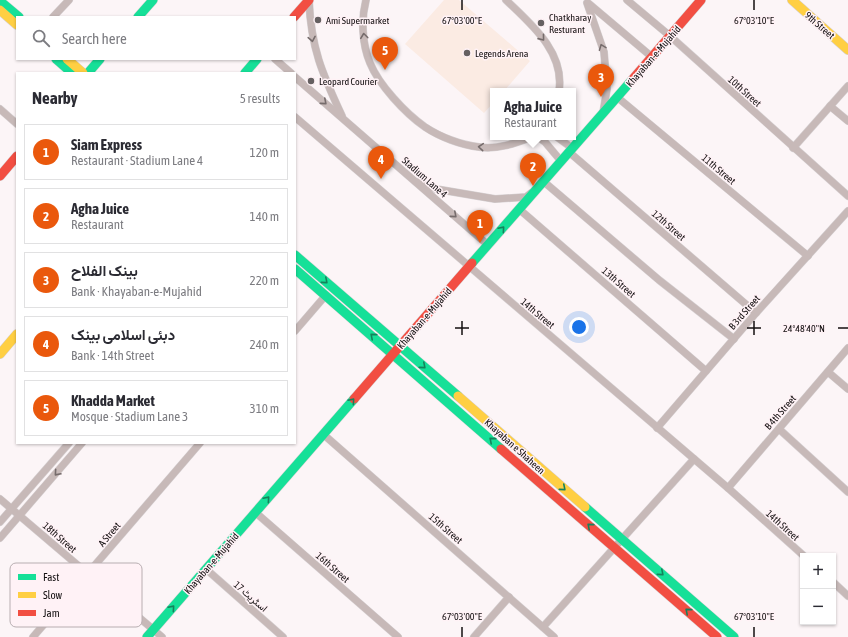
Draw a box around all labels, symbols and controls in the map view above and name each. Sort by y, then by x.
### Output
street label: 9th Street [803,9,837,41]
place label: Chatkharay Resturant [549,12,591,35]
marker: Ami Supermarket [313,15,323,25]
place label: Ami Supermarket [326,15,390,26]
text: 67°03'00"E [442,15,483,26]
text: 67°03'10"E [734,15,775,26]
search box [16,16,296,60]
marker: Chatkharay Resturant [536,18,546,28]
street label: Khayaban-e-Mujahid [624,23,683,89]
icon: search [30,27,52,49]
text: Search here [62,30,127,47]
one-way arrow [360,33,369,40]
one-way arrow [538,34,545,41]
one-way arrow [308,36,316,42]
pin: 5 [372,37,398,70]
one-way arrow [598,43,606,50]
marker: Legends Arena [462,48,472,58]
place label: Legends Arena [475,48,529,59]
pin: 3 [588,64,614,97]
street label: 10th Street [726,74,763,109]
marker: Leopard Courier [306,76,316,86]
place label: Leopard Courier [319,76,378,87]
text: Nearby [32,88,78,108]
popup [490,88,576,140]
text: 5 results [240,91,280,106]
one-way arrow [320,98,327,105]
text: Agha Juice [504,98,562,115]
text: Restaurant [504,115,557,130]
text: Siam Express [71,136,142,153]
one-way arrow [478,142,484,151]
text: 1 [43,145,49,160]
text: 120 m [250,145,279,160]
pin: 4 [368,146,394,179]
street label: 11th Street [700,152,738,187]
text: Restaurant · Stadium Lane 4 [71,153,203,168]
pin: 2 [520,153,546,186]
street label: Stadium Lane 4 [400,155,450,200]
text: Agha Juice [71,200,129,217]
street label: 12th Street [650,208,688,243]
text: 2 [43,209,49,224]
text: 140 m [250,209,279,224]
pin: 1 [467,210,493,243]
one-way arrow [449,211,457,218]
text: Restaurant [71,217,124,232]
one-way arrow [497,226,505,234]
text: بینک الفلاح [71,262,138,279]
street label: 13th Street [600,265,638,300]
text: 3 [43,273,49,288]
text: 220 m [250,273,279,288]
one-way arrow [320,276,327,283]
text: Bank · Khayaban-e-Mujahid [71,284,202,299]
street label: Khayaban-e-Mujahid [395,285,454,351]
street label: B 3rd Street [727,293,762,332]
street label: 14th Street [519,296,557,331]
your location [569,317,589,337]
text: 24°48'40"N [783,323,825,334]
text: دبئی اسلامی بینک [71,326,175,343]
one-way arrow [370,334,378,341]
text: 4 [43,337,49,352]
text: 240 m [250,337,279,352]
text: Bank · 14th Street [71,348,154,363]
one-way arrow [418,361,426,368]
text: Khadda Market [71,392,155,409]
street label: B 4th Street [762,393,798,432]
one-way arrow [348,398,355,406]
text: 5 [43,401,49,416]
text: 310 m [250,401,279,416]
text: Mosque · Stadium Lane 3 [71,409,188,424]
street label: Khayaban e Shaheen [482,417,547,476]
one-way arrow [489,438,497,445]
one-way arrow [54,468,61,475]
one-way arrow [558,484,565,491]
one-way arrow [262,496,269,504]
street label: 14th Street [764,508,801,543]
street label: 15th Street [427,511,465,546]
street label: 18th Street [41,520,79,555]
street label: A Street [96,520,123,549]
one-way arrow [587,524,594,531]
street label: Khayaban-e-Mujahid [182,530,241,596]
street label: 16th Street [314,550,352,585]
map controls [800,553,836,625]
button: + [800,553,836,589]
legend [10,563,142,627]
one-way arrow [656,569,664,576]
text: Fast [43,571,59,583]
street label: اسٹریٹ 17 [231,579,270,615]
text: Slow [43,589,62,601]
button: − [800,589,836,625]
one-way arrow [168,605,175,612]
text: Jam [43,607,60,619]
one-way arrow [685,609,692,616]
text: 67°03'00"E [442,611,483,622]
text: 67°03'10"E [734,611,775,622]

